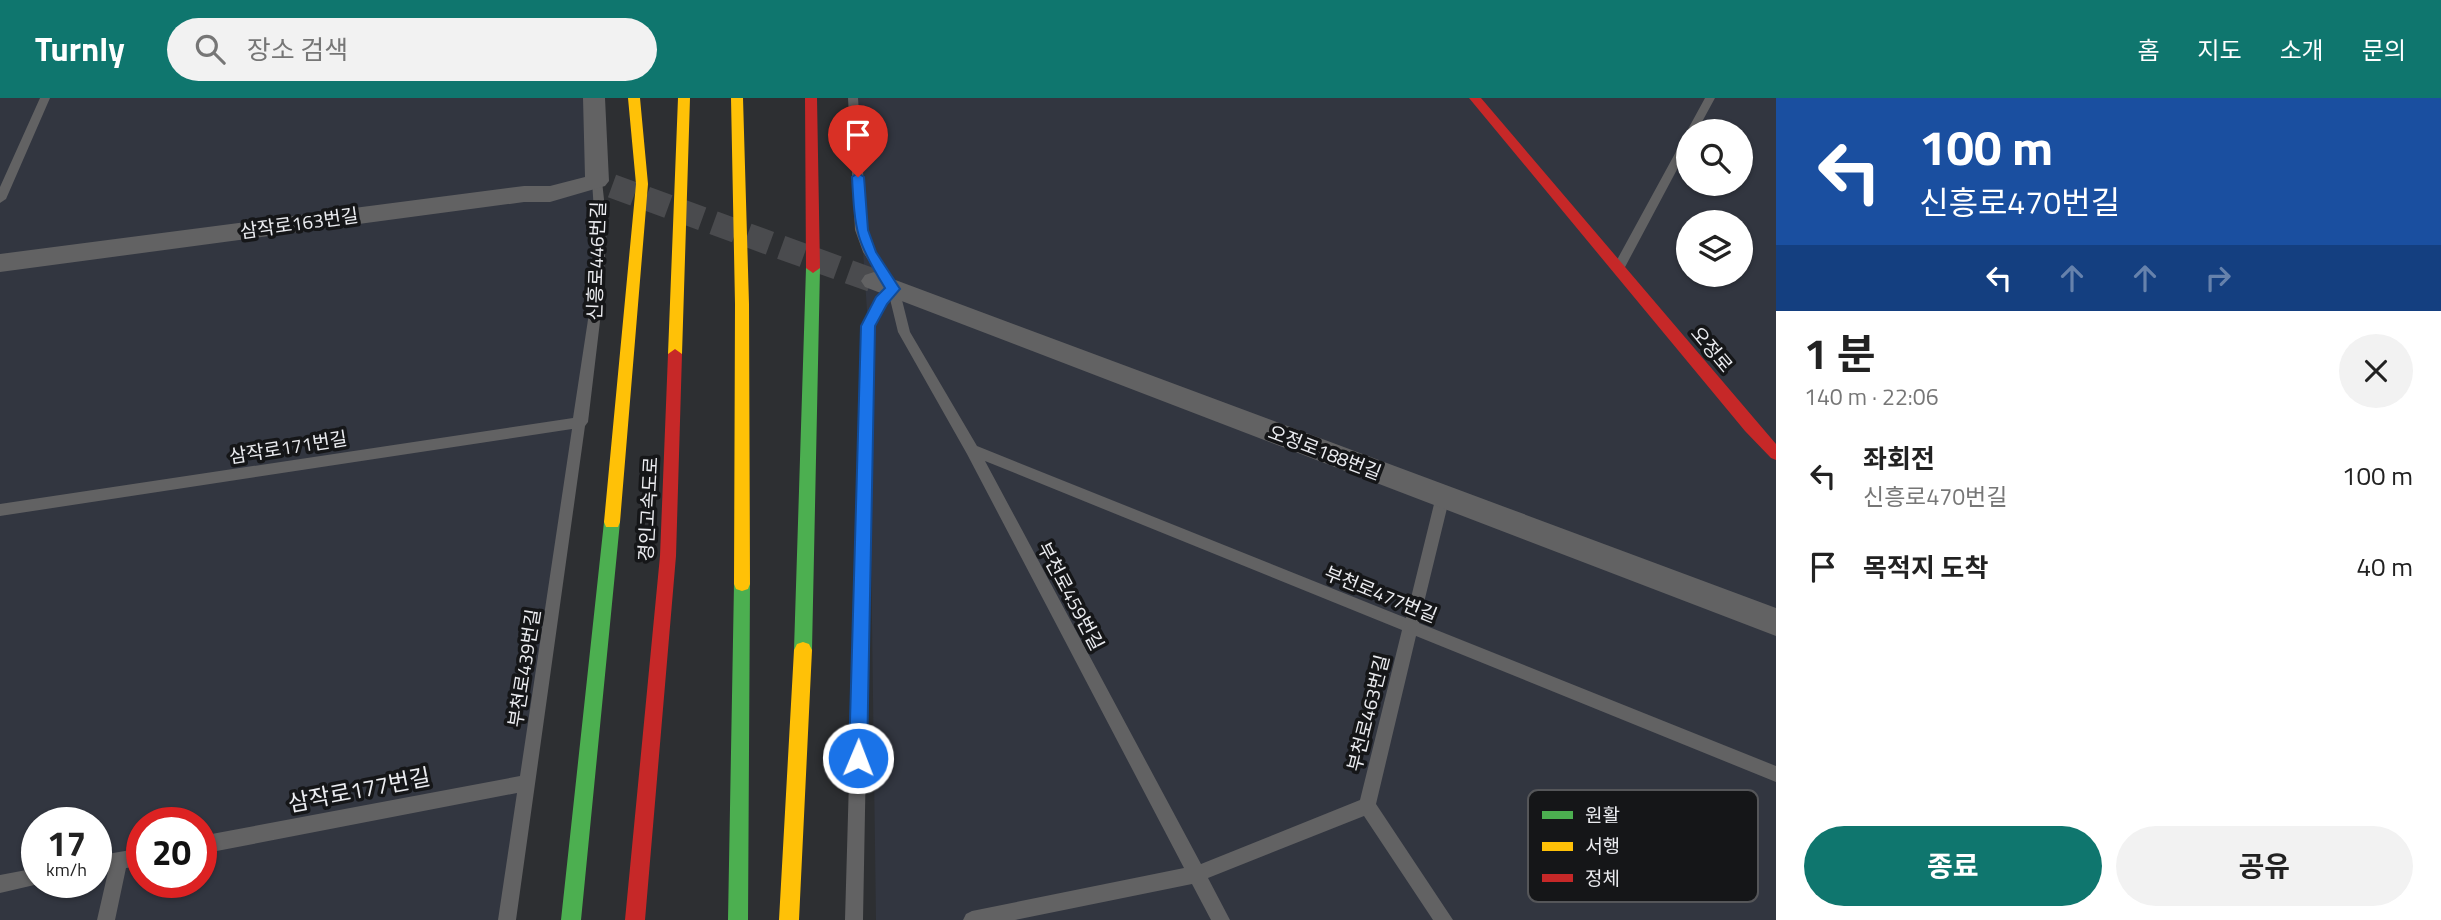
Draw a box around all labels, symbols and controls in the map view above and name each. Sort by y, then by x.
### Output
search box [167,18,657,81]
text: Turnly [35,24,125,74]
icon: search [191,30,229,68]
text: 장소 검색 [247,30,348,69]
text: 홈 [2137,32,2159,68]
text: 지도 [2197,32,2242,68]
text: 소개 [2280,32,2324,68]
text: 문의 [2362,32,2406,68]
pin [828,105,888,177]
text: 100 m [1919,109,2053,184]
icon: arrive [839,116,877,154]
map controls [1676,119,1753,287]
button: search [1676,119,1753,196]
icon: left [1804,126,1895,217]
text: 신흥로470번길 [1919,178,2120,226]
street label: 삼작로163번길 [238,200,360,245]
street label: 신흥로446번길 [579,201,612,321]
button: layers [1676,210,1753,287]
icon: left [1980,259,2018,297]
icon: ahead [2053,259,2091,297]
icon: ahead [2126,259,2164,297]
icon: right [2199,259,2237,297]
street label: 오정로 [1684,319,1740,378]
text: 1 분 [1804,321,1875,385]
button: close [2339,334,2413,408]
text: 140 m · 22:06 [1804,379,1939,414]
street label: 오정로188번길 [1264,417,1386,486]
street label: 삼작로171번길 [227,423,349,470]
text: 좌회전 [1863,439,1935,478]
street label: 경인고속도로 [630,456,665,562]
text: 100 m [2342,456,2413,495]
icon: left [1804,457,1842,495]
text: 신흥로470번길 [1863,479,2007,514]
street label: 부천로459번길 [1031,536,1112,655]
text: 40 m [2356,547,2413,586]
icon: arrive [1804,548,1842,586]
text: 목적지 도착 [1863,548,1988,587]
street label: 부천로477번길 [1320,558,1442,629]
street label: 부천로439번길 [500,607,547,729]
street label: 부천로463번길 [1339,651,1396,774]
position arrow [821,721,895,795]
street label: 삼작로177번길 [285,759,433,820]
legend [1528,790,1758,902]
text: 원활 [1585,800,1620,829]
speed limit sign: 20 [126,807,217,898]
text: 17 [47,816,86,870]
button: 종료 [1804,826,2102,906]
button: 공유 [2116,826,2413,906]
text: 서행 [1585,831,1620,860]
text: km/h [46,856,87,883]
text: 정체 [1585,863,1620,892]

